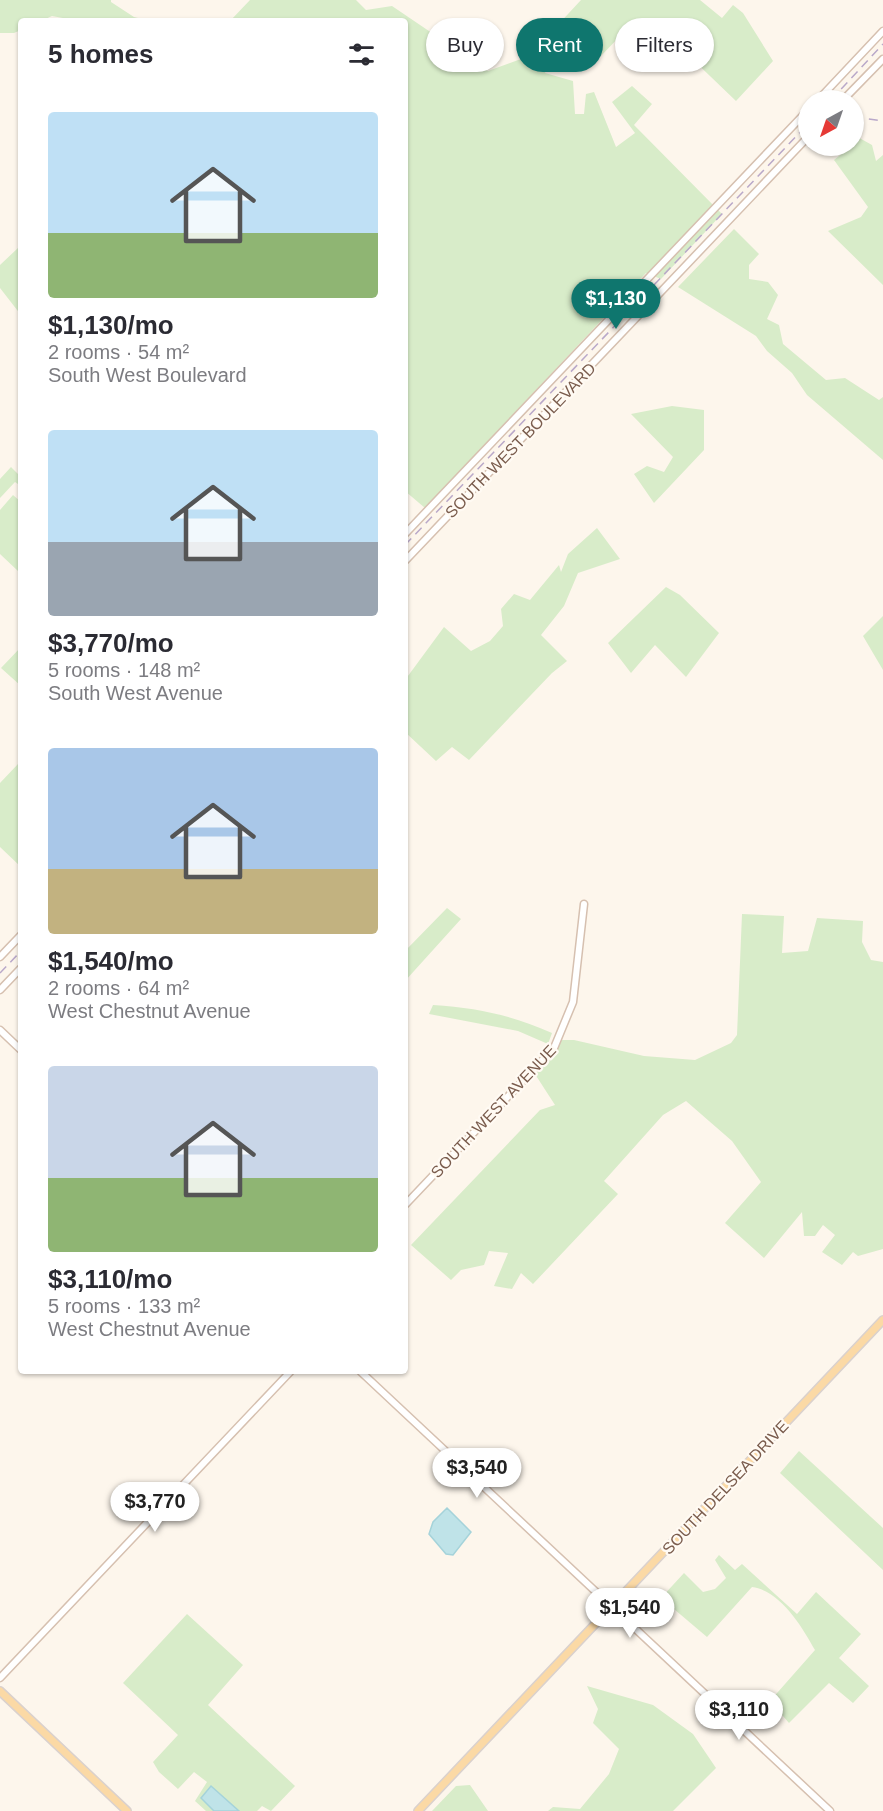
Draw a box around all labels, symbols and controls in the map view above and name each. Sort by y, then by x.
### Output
chip: Buy [426,18,504,72]
chip: Rent [516,18,603,72]
chip: Filters [615,18,714,72]
icon: filters [345,38,378,71]
text: 5 homes [48,39,154,69]
north arrow [798,90,864,156]
map controls [798,90,864,156]
icon: home [159,151,267,259]
pin: $1,130 [567,279,665,330]
text: $1,130 [585,287,647,309]
text: $1,130/mo [48,310,174,340]
text: 2 rooms · 54 m² [48,341,189,363]
street label: SOUTH WEST BOULEVARD [442,360,599,521]
text: South West Boulevard [48,364,247,386]
icon: home [159,469,267,577]
text: $3,770/mo [48,628,174,658]
text: 5 rooms · 148 m² [48,659,200,681]
text: South West Avenue [48,682,223,704]
icon: home [159,787,267,895]
text: $1,540/mo [48,946,174,976]
text: 2 rooms · 64 m² [48,977,189,999]
text: West Chestnut Avenue [48,1000,251,1022]
street label: SOUTH WEST AVENUE [428,1042,559,1181]
icon: home [159,1105,267,1213]
text: $3,110/mo [48,1264,172,1294]
text: 5 rooms · 133 m² [48,1295,200,1317]
text: West Chestnut Avenue [48,1318,251,1340]
street label: SOUTH DELSEA DRIVE [659,1417,792,1558]
pin: $3,540 [428,1448,526,1499]
text: $3,540 [446,1456,508,1478]
pin: $3,770 [106,1482,204,1533]
text: $3,770 [124,1490,186,1512]
pin: $1,540 [581,1588,679,1639]
text: $1,540 [599,1596,661,1618]
pin: $3,110 [690,1690,788,1741]
text: $3,110 [709,1698,769,1720]

